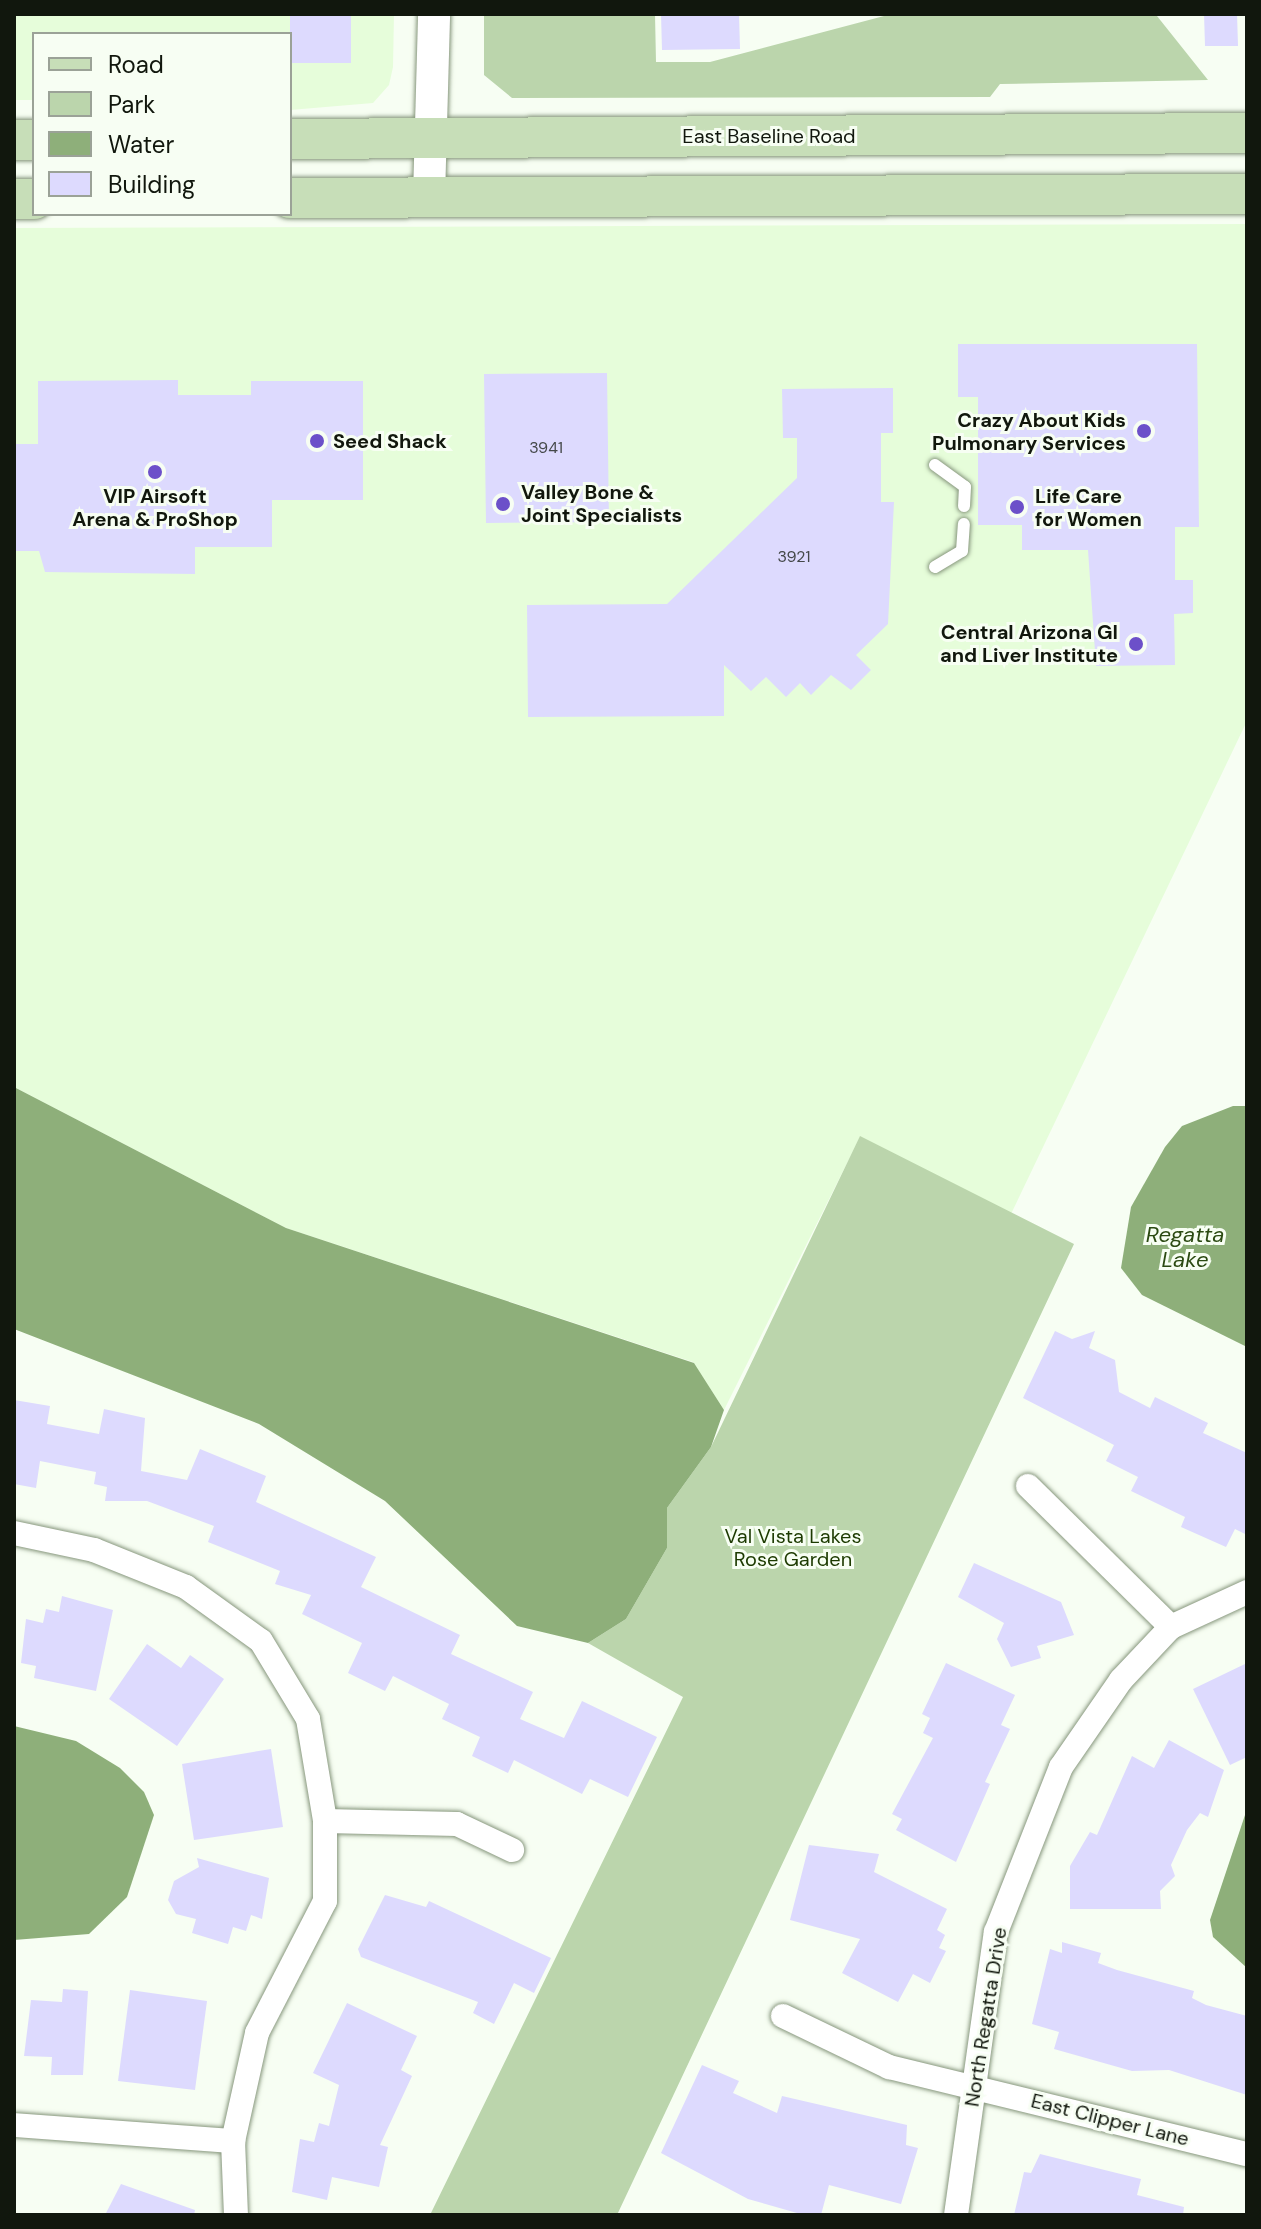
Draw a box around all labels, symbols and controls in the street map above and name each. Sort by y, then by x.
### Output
legend [32,32,292,216]
text: Road [108,49,164,80]
text: Park [108,89,155,120]
street label: East Baseline Road [682,124,856,148]
text: Water [108,129,174,160]
text: Building [108,169,195,200]
place label: Crazy About Kids Pulmonary Services [932,408,1126,455]
marker: Crazy About Kids Pulmonary Services [1133,420,1155,442]
place label: Seed Shack [333,429,447,453]
marker: Seed Shack [308,432,326,450]
house number: 3941 [529,438,563,458]
marker: VIP Airsoft Arena & ProShop [146,463,164,481]
place label: Valley Bone & Joint Specialists [521,480,682,527]
place label: VIP Airsoft Arena & ProShop [72,484,238,531]
place label: Life Care for Women [1035,484,1142,531]
marker: Valley Bone & Joint Specialists [492,493,514,515]
marker: Life Care for Women [1006,496,1028,518]
house number: 3921 [778,547,810,567]
place label: Central Arizona GI and Liver Institute [940,620,1118,667]
marker: Central Arizona GI and Liver Institute [1125,633,1147,655]
water label: Regatta Lake [1146,1221,1224,1272]
park label: Val Vista Lakes Rose Garden [725,1525,861,1572]
street label: North Regatta Drive [960,1926,1012,2108]
street label: East Clipper Lane [1029,2089,1191,2151]

